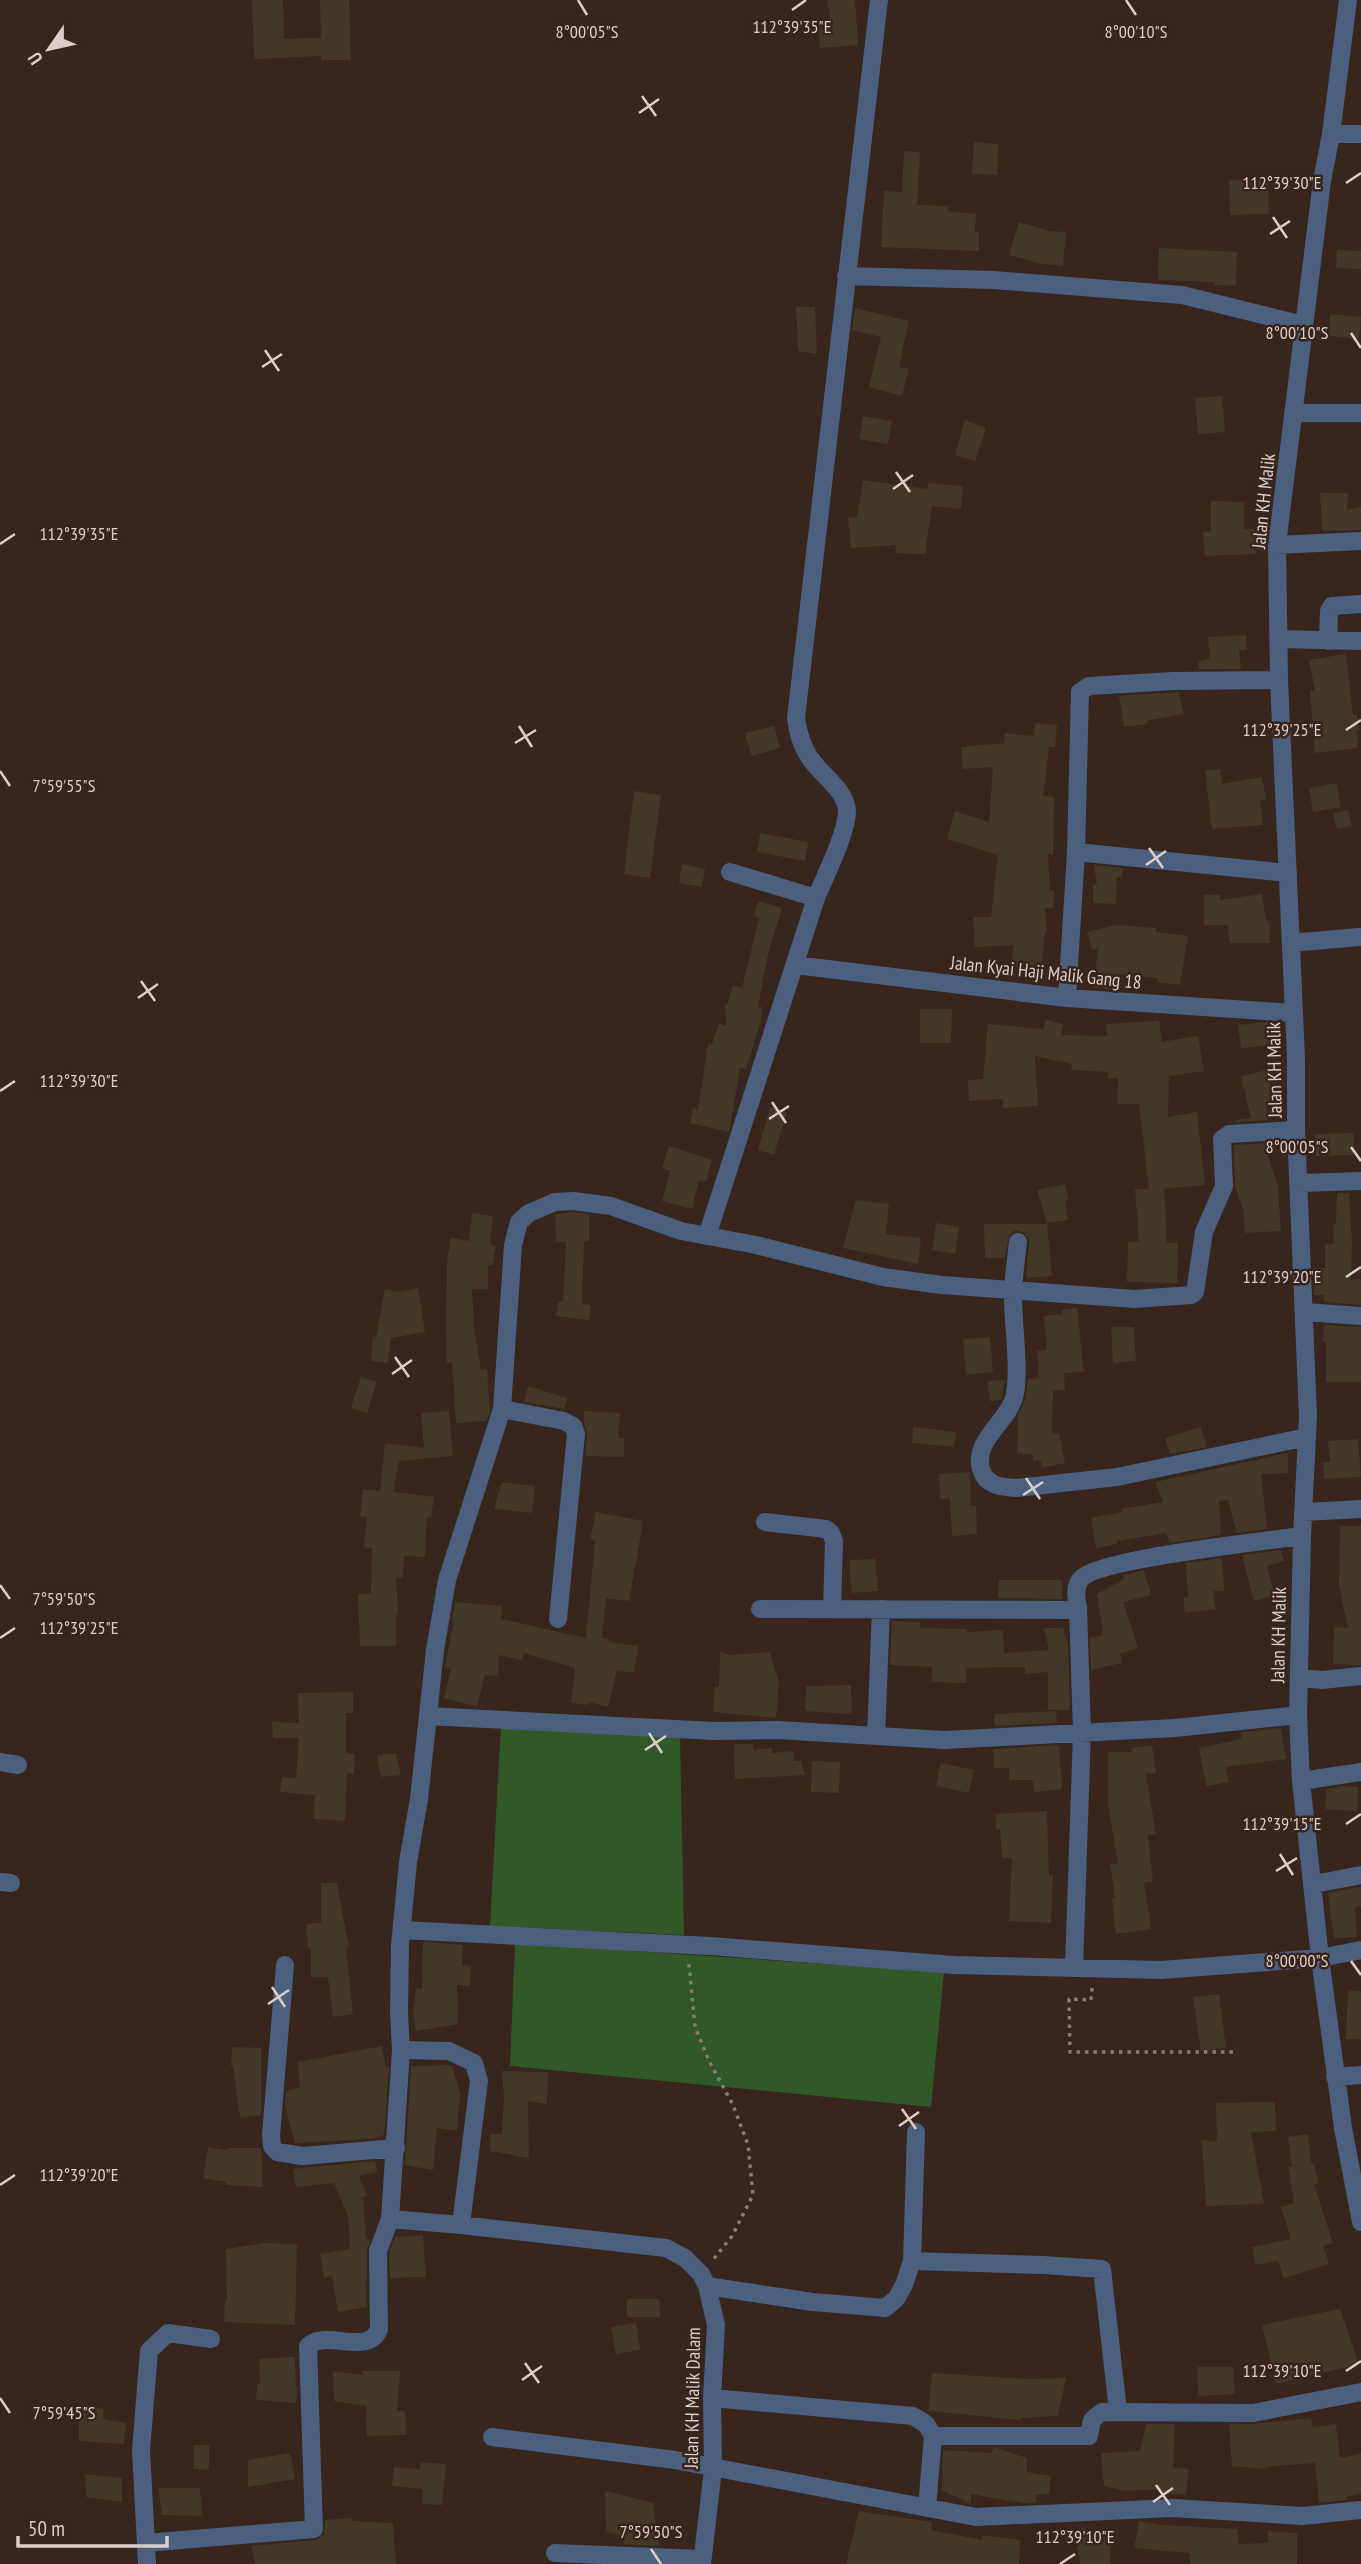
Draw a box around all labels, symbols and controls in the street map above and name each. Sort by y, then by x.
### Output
north arrow [14,14,84,84]
text: 112°39'35"E [753,15,831,38]
text: 8°00'05"S [556,20,619,43]
text: 8°00'10"S [1105,20,1168,43]
text: U [22,48,48,69]
text: 112°39'30"E [1243,171,1321,194]
text: 8°00'10"S [1266,321,1329,344]
street label: Jalan KH Malik [1246,451,1280,551]
text: 112°39'35"E [40,522,118,545]
text: 112°39'25"E [1243,718,1321,741]
text: 7°59'55"S [33,774,96,797]
street label: Jalan Kyai Haji Malik Gang 18 [948,950,1143,994]
street label: Jalan KH Malik [1261,1021,1287,1119]
text: 112°39'30"E [40,1069,118,1092]
text: 8°00'05"S [1266,1135,1329,1158]
text: 112°39'20"E [1243,1265,1321,1288]
street label: Jalan KH Malik [1265,1586,1291,1684]
text: 7°59'50"S [33,1587,96,1610]
text: 112°39'25"E [40,1616,118,1639]
text: 112°39'15"E [1243,1812,1321,1835]
text: 8°00'00"S [1266,1949,1329,1972]
text: 112°39'20"E [40,2163,118,2186]
street label: Jalan KH Malik Dalam [679,2327,705,2470]
text: 112°39'10"E [1243,2359,1321,2382]
text: 7°59'45"S [33,2401,96,2424]
scale bar [18,2504,166,2548]
text: 50 m [28,2515,65,2542]
text: 7°59'50"S [620,2520,683,2543]
text: 112°39'10"E [1036,2525,1114,2548]

